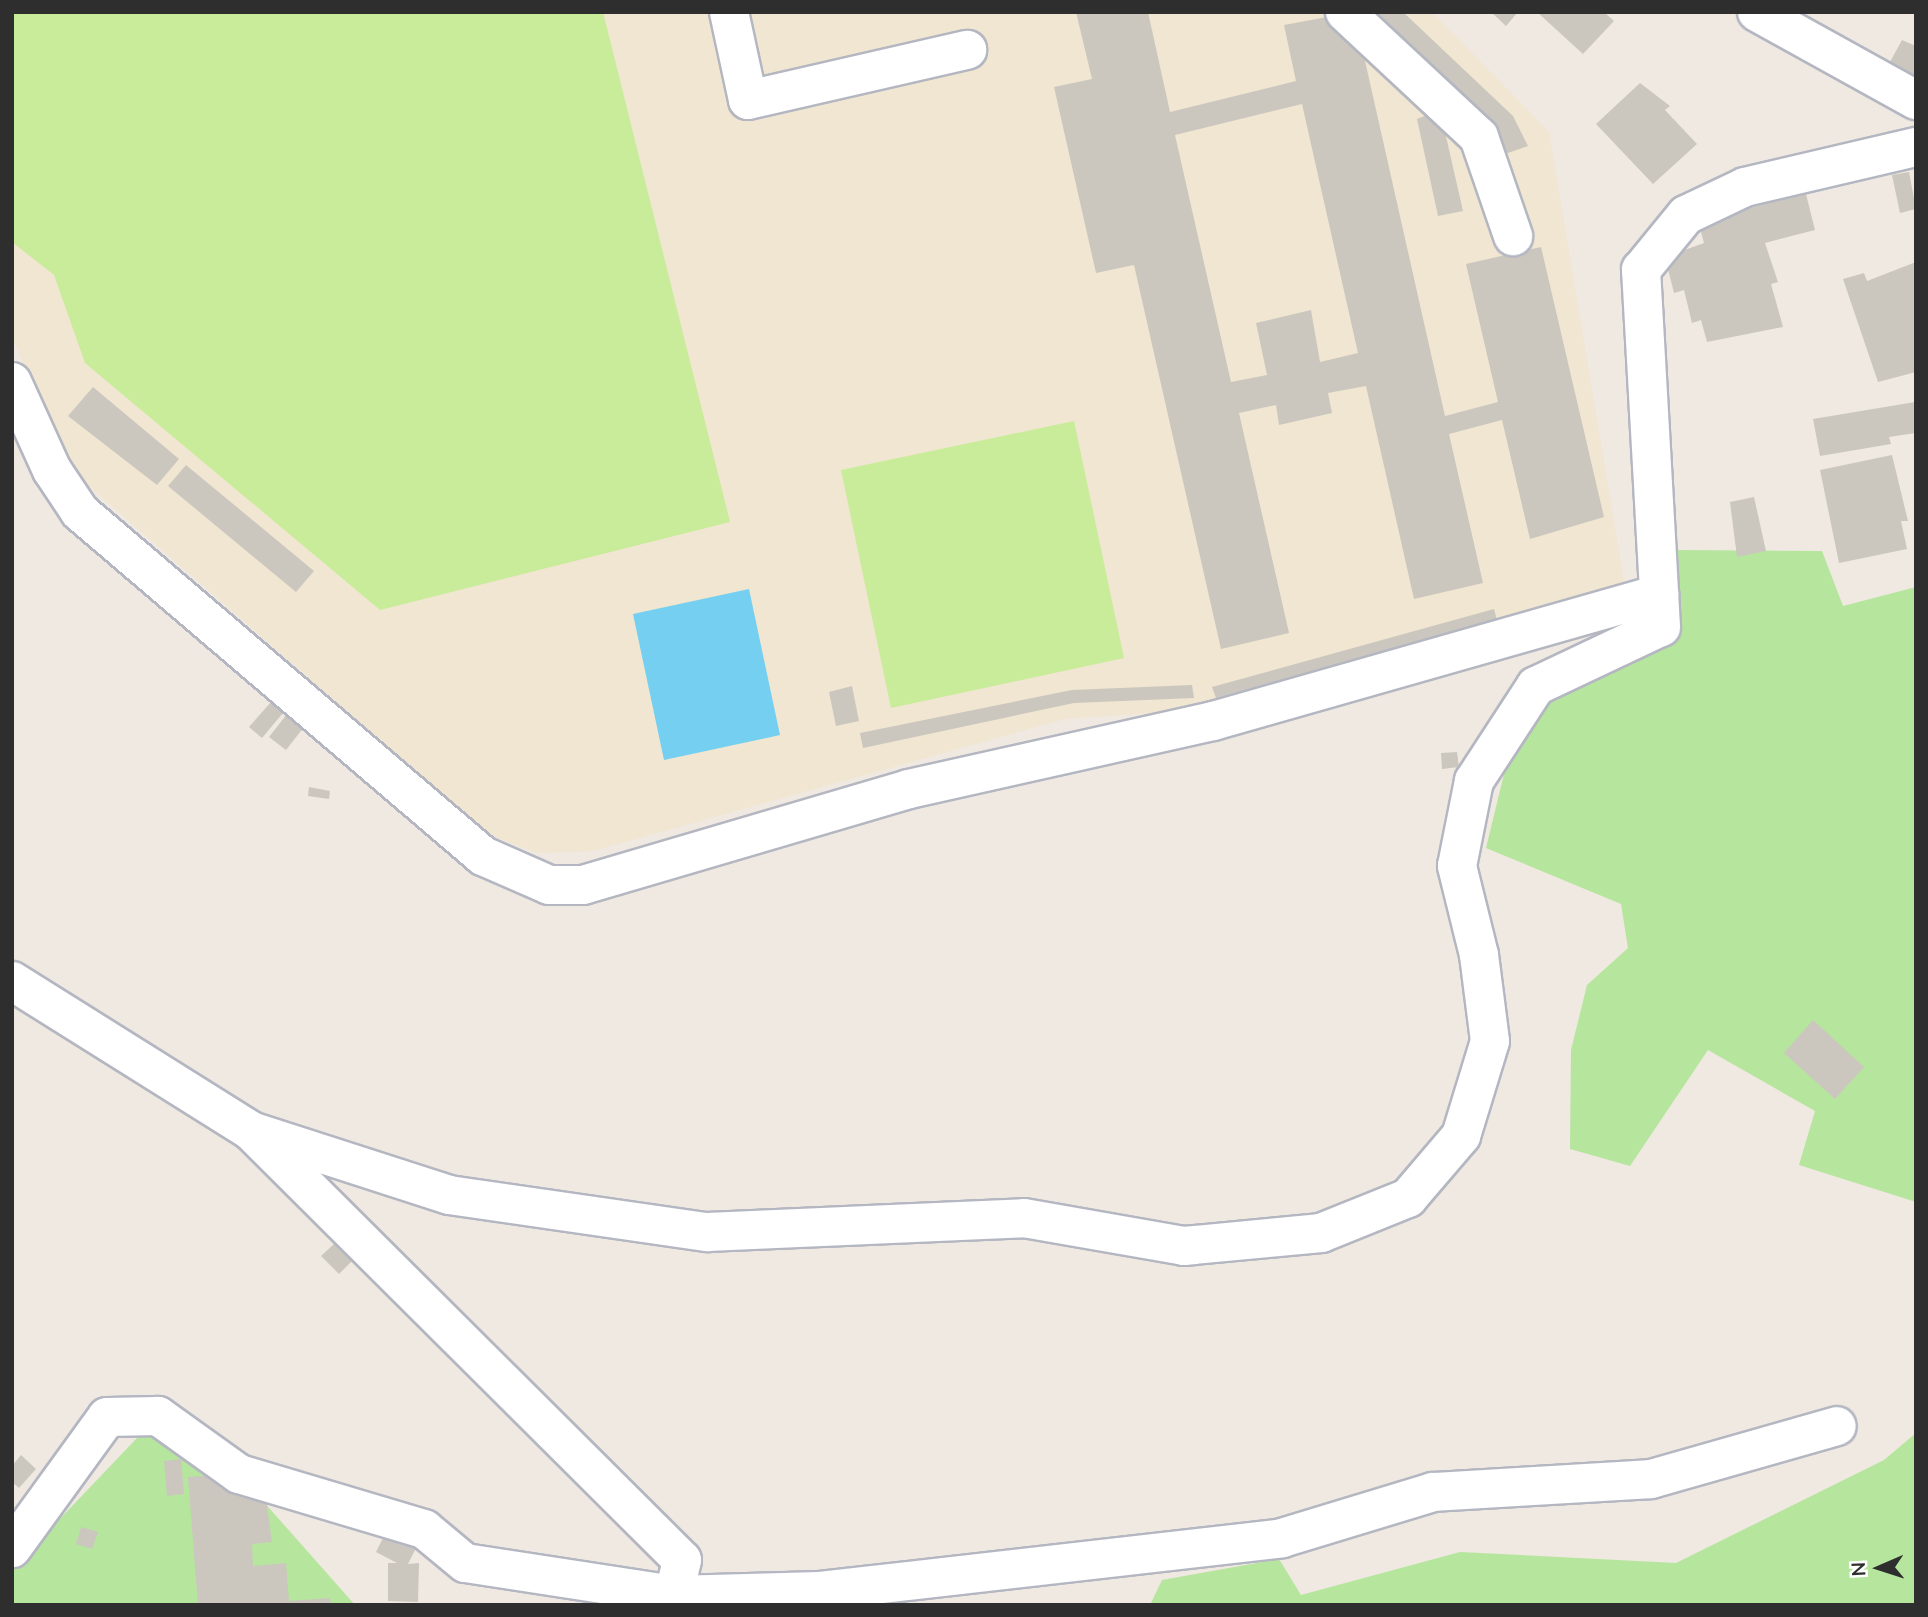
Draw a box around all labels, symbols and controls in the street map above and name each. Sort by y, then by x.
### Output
north arrow [1844,1533,1914,1603]
text: N [1846,1561,1870,1577]

